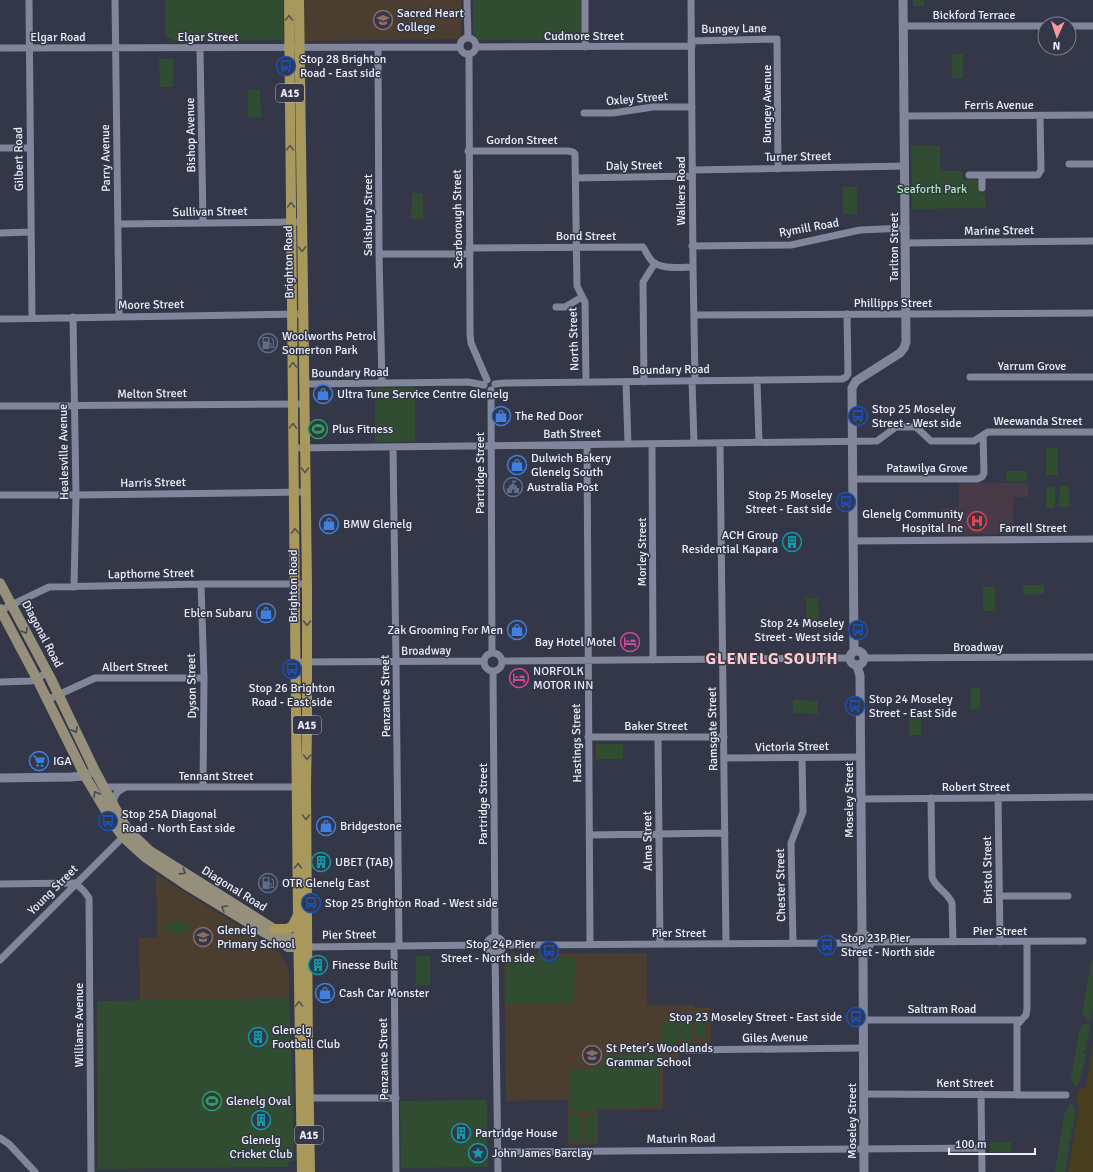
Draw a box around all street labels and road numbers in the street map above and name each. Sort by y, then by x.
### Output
street label: Bickford Terrace [933,8,1015,23]
street label: Bungey Lane [701,21,767,37]
street label: Cudmore Street [544,29,624,44]
street label: Elgar Road [30,30,86,45]
street label: Elgar Street [178,30,238,45]
street label: Bungey Avenue [760,65,775,143]
road number: A15 [276,84,304,102]
street label: Oxley Street [605,89,669,109]
street label: Bishop Avenue [183,97,199,173]
street label: Ferris Avenue [964,98,1034,113]
street label: Parry Avenue [98,124,114,192]
street label: Gilbert Road [11,127,27,191]
street label: Gordon Street [486,133,558,148]
street label: Turner Street [764,149,832,165]
street label: Walkers Road [674,156,689,226]
street label: Daly Street [606,158,662,174]
street label: Scarborough Street [450,169,466,269]
street label: Salisbury Street [361,174,376,256]
street label: Sullivan Street [172,204,248,220]
street label: Tarlton Street [887,212,902,282]
street label: Rymill Road [778,215,840,241]
street label: Marine Street [964,223,1034,239]
street label: Brighton Road [281,225,297,299]
street label: Bond Street [556,229,616,244]
street label: Phillipps Street [854,296,932,311]
street label: Moore Street [118,297,184,313]
street label: North Street [565,307,583,371]
street label: Yarrum Grove [998,359,1066,374]
street label: Boundary Road [632,362,710,378]
street label: Boundary Road [311,365,389,381]
street label: Melton Street [117,386,187,402]
street label: Healesville Avenue [56,404,72,500]
street label: Weewanda Street [993,414,1083,429]
street label: Bath Street [543,426,601,442]
street label: Partridge Street [473,432,488,514]
street label: Patawilya Grove [886,461,968,476]
street label: Harris Street [120,475,186,491]
street label: Morley Street [635,517,650,587]
street label: Farrell Street [999,521,1067,536]
street label: Brighton Road [286,549,301,623]
street label: Lapthorne Street [108,566,194,582]
street label: Diagonal Road [18,598,66,670]
street label: Broadway [953,640,1003,655]
street label: Broadway [401,643,452,659]
street label: Dyson Street [184,653,200,719]
street label: Penzance Street [378,655,394,737]
street label: Albert Street [102,660,168,675]
street label: Ramsgate Street [705,687,721,771]
street label: Hastings Street [569,703,585,783]
road number: A15 [293,716,321,734]
street label: Baker Street [624,719,688,734]
street label: Victoria Street [755,739,829,755]
street label: Moseley Street [842,762,857,838]
street label: Partridge Street [476,763,491,845]
street label: Tennant Street [179,769,253,784]
street label: Robert Street [942,780,1010,795]
street label: Alma Street [640,811,656,871]
street label: Bristol Street [980,836,996,904]
street label: Chester Street [773,848,789,922]
street label: Young Street [25,862,81,918]
street label: Diagonal Road [199,863,269,915]
street label: Pier Street [973,924,1027,939]
street label: Pier Street [652,926,706,941]
street label: Pier Street [322,927,376,943]
street label: Williams Avenue [72,983,87,1067]
street label: Saltram Road [908,1002,976,1017]
street label: Penzance Street [376,1018,392,1100]
street label: Giles Avenue [742,1030,808,1046]
street label: Kent Street [936,1076,994,1091]
street label: Moseley Street [845,1083,860,1159]
road number: A15 [295,1126,323,1144]
street label: Maturin Road [646,1131,716,1147]

